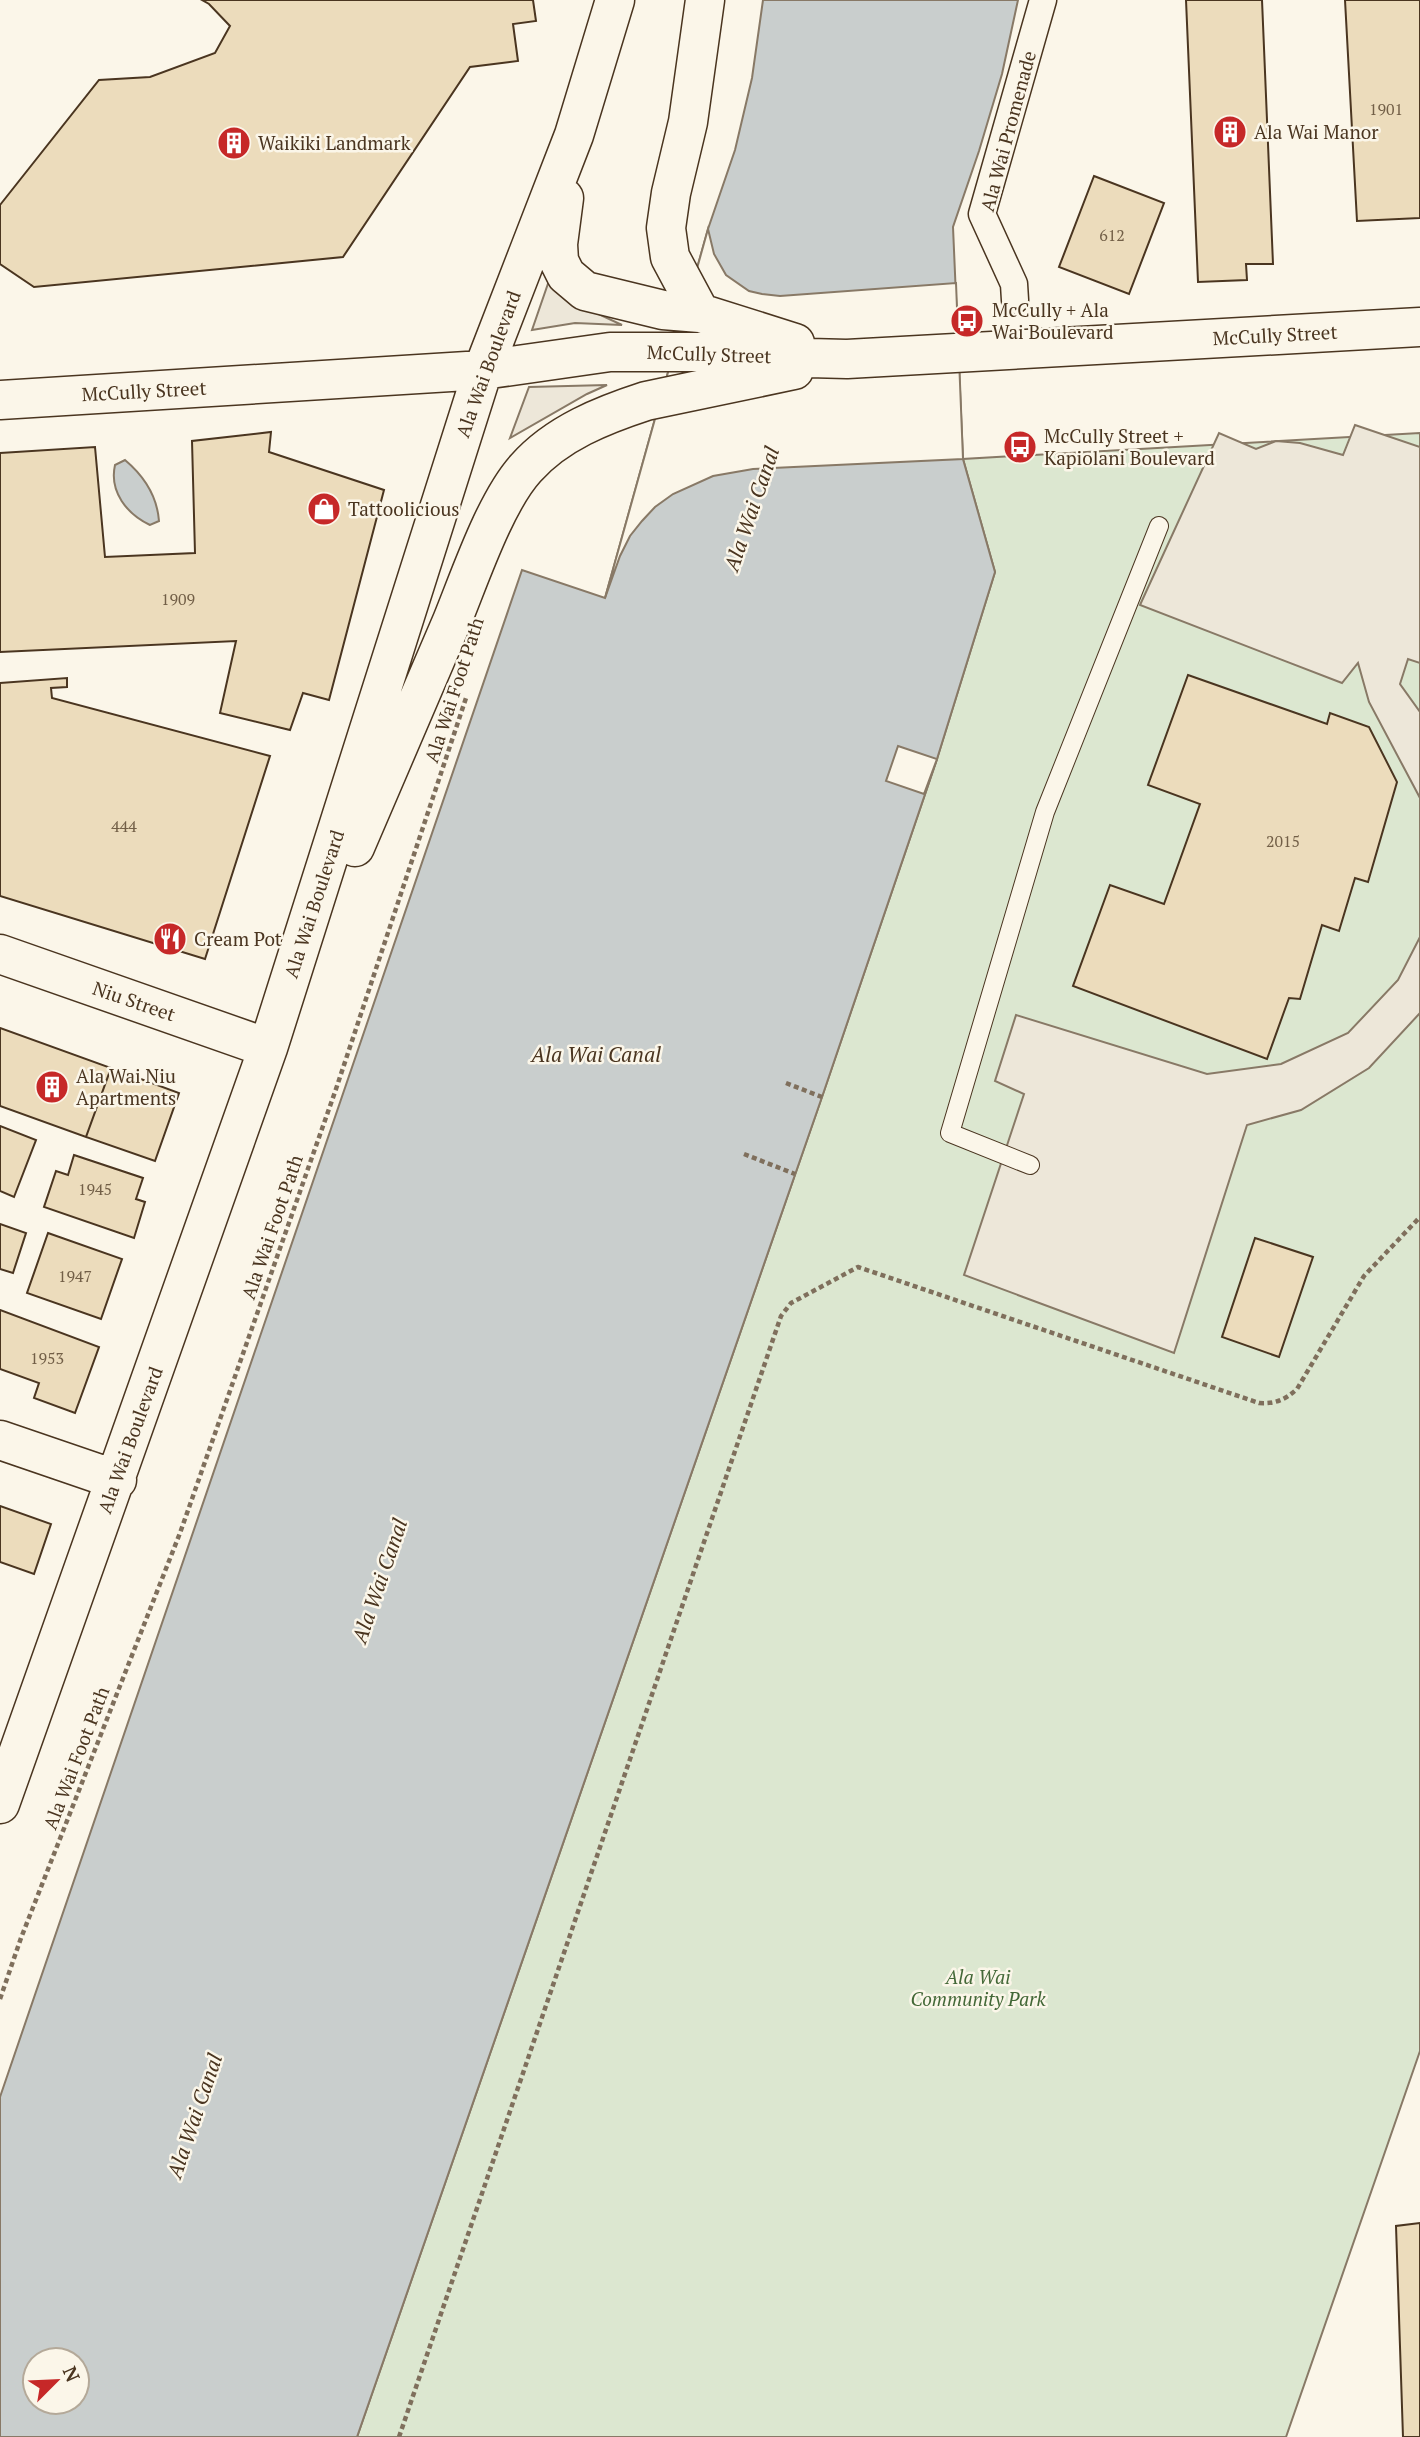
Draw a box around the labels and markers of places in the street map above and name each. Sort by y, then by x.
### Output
building icon: Ala Wai Manor [1211,113,1249,151]
place label: Ala Wai Manor [1254,119,1379,144]
building icon: Waikiki Landmark [215,124,253,162]
place label: Waikiki Landmark [258,130,411,155]
place label: McCully + Ala Wai Boulevard [992,297,1114,344]
bus stop icon: McCully + Ala Wai Boulevard [948,302,986,340]
place label: McCully Street + Kapiolani Boulevard [1044,423,1215,470]
bus stop icon: McCully Street + Kapiolani Boulevard [1001,428,1039,466]
shop icon: Tattoolicious [305,490,343,528]
place label: Tattoolicious [348,496,460,521]
restaurant icon: Cream Pot [151,920,189,958]
place label: Cream Pot [194,926,282,951]
place label: Ala Wai Niu Apartments [76,1063,176,1110]
building icon: Ala Wai Niu Apartments [33,1068,71,1106]

